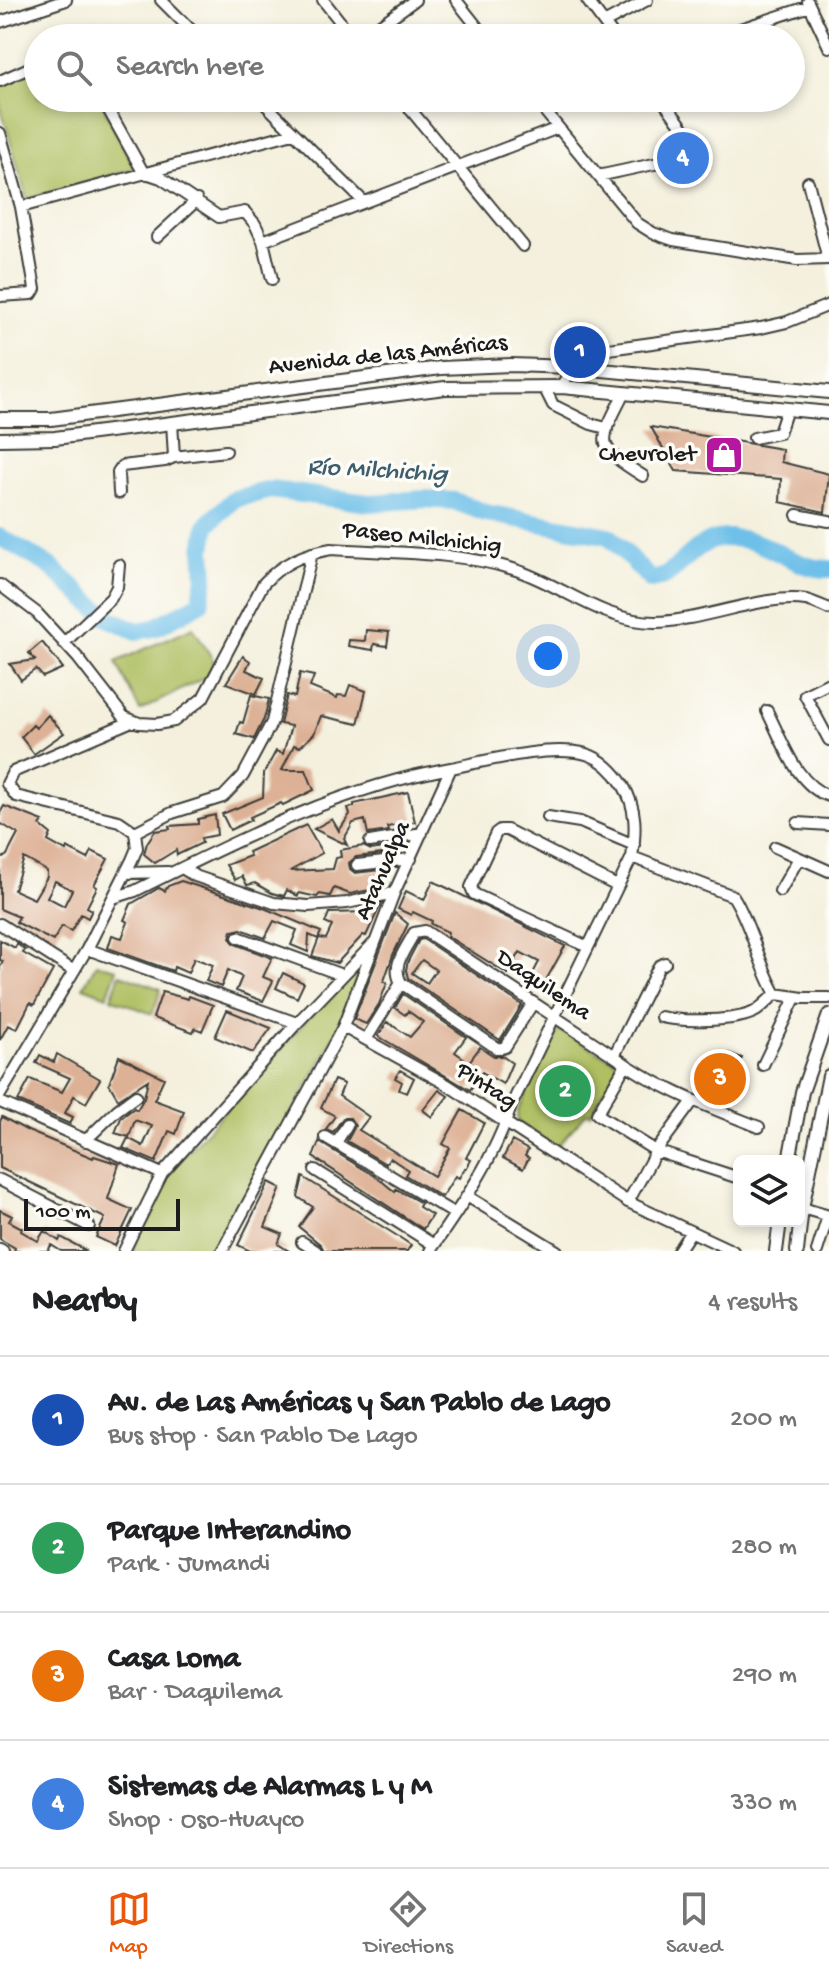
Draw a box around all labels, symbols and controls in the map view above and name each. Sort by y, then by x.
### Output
search box [24,24,805,112]
icon: search [52,46,96,90]
text: Search here [116,51,264,86]
pin: 4 [657,128,709,188]
pin: 1 [554,322,606,382]
street label: Avenida de las Américas [267,329,510,383]
shop icon: Chevrolet [703,434,745,476]
place label: Chevrolet [599,441,698,470]
water label: Río Milchichig [306,453,450,491]
street label: Paseo Milchichig [340,516,503,562]
your location [528,636,568,676]
street label: Atahualpa [349,816,419,925]
street label: Daquilema [489,943,596,1029]
pin: 3 [694,1049,746,1109]
street label: Pintag [449,1056,522,1117]
pin: 2 [539,1061,591,1121]
map controls [733,1155,805,1227]
button: layers [733,1155,805,1227]
scale bar [24,1195,180,1231]
text: 100 m [36,1200,91,1226]
text: Nearby [32,1283,137,1323]
text: 4 results [708,1288,797,1319]
text: Av. de Las Américas y San Pablo de Lago [108,1387,611,1422]
text: 1 [53,1405,63,1436]
text: 200 m [730,1405,797,1436]
text: Bus stop · San Pablo De Lago [108,1422,418,1453]
text: Parque Interandino [108,1515,351,1550]
text: 2 [52,1533,64,1564]
text: 280 m [731,1533,797,1564]
text: Park · Jumandi [108,1550,270,1581]
text: Casa Loma [108,1643,240,1678]
text: 3 [51,1661,65,1692]
text: 290 m [732,1661,797,1692]
text: Bar · Daquilema [108,1678,282,1709]
text: Sistemas de Alarmas L y M [108,1771,432,1806]
text: 4 [52,1789,64,1820]
text: 330 m [731,1789,797,1820]
text: Shop · Oso-Huayco [108,1806,304,1837]
tab: Map [107,1887,151,1961]
tab: Directions [364,1887,453,1961]
tab: Saved [666,1887,722,1961]

